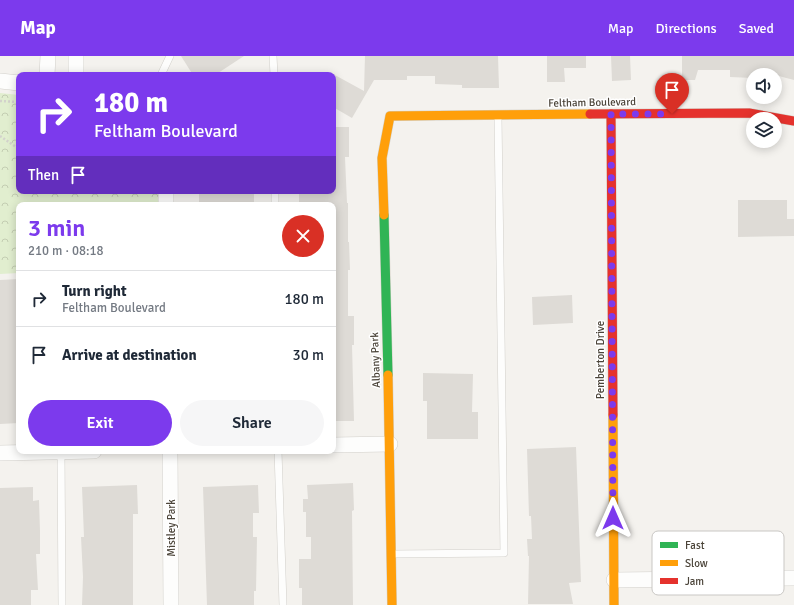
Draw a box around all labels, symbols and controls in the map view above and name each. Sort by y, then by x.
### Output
text: Map [20,16,56,40]
text: Map [608,20,634,37]
text: Directions [656,20,717,37]
text: Saved [739,20,774,37]
map controls [746,68,782,148]
button: sound [746,68,782,104]
pin [655,73,689,114]
icon: arrive [661,79,683,101]
text: 180 m [94,86,168,120]
icon: right [28,88,80,140]
street label: Feltham Boulevard [548,95,636,110]
button: layers [746,112,782,148]
text: Feltham Boulevard [94,120,238,142]
icon: arrive [67,164,89,186]
text: Then [28,166,59,184]
text: 3 min [28,213,85,243]
button: close [282,215,324,257]
text: 210 m · 08:18 [28,243,104,259]
text: Turn right [62,282,127,300]
icon: right [28,288,50,310]
text: 180 m [284,290,324,308]
text: Feltham Boulevard [62,300,166,316]
street label: Pemberton Drive [594,321,607,399]
street label: Albany Park [368,331,383,388]
icon: arrive [28,344,50,366]
text: Arrive at destination [62,346,197,364]
text: 30 m [293,346,324,364]
button: Exit [28,400,172,446]
button: Share [180,400,324,446]
position arrow [592,497,634,539]
street label: Mistley Park [165,499,178,557]
legend [652,531,784,595]
text: Fast [685,539,705,552]
text: Slow [685,557,708,570]
text: Jam [685,575,704,588]

